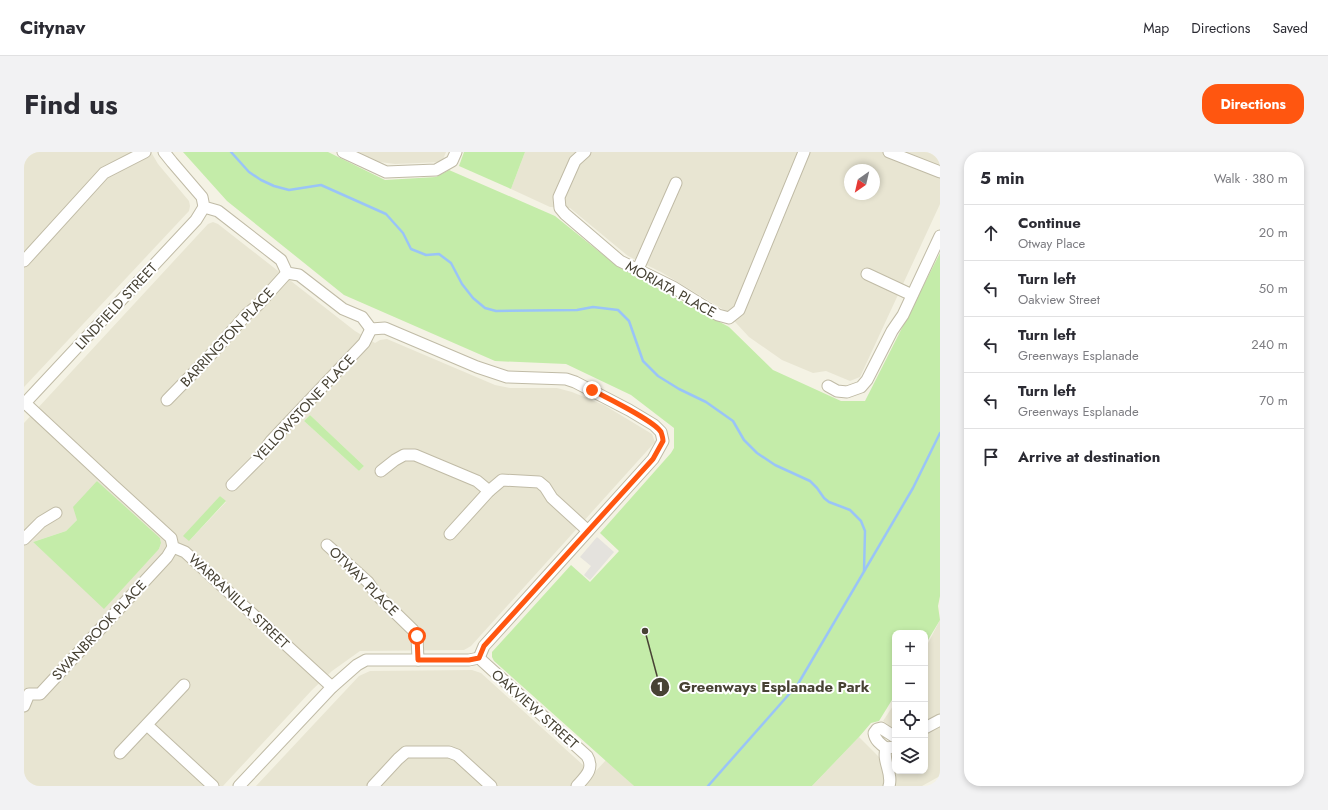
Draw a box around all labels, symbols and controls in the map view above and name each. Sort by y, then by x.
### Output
text: Citynav [20,14,86,41]
text: Map [1143,18,1169,38]
text: Directions [1191,18,1251,38]
text: Saved [1273,18,1308,38]
text: Find us [24,84,118,125]
button: Directions [1202,84,1304,124]
north arrow [844,164,880,200]
text: 5 min [980,166,1024,190]
text: Walk · 380 m [1214,169,1288,188]
text: Continue [1018,212,1081,234]
icon: ahead [980,222,1002,244]
text: 20 m [1259,223,1288,242]
text: Otway Place [1018,234,1085,253]
street label: MORIATA PLACE [622,256,720,322]
street label: LINDFIELD STREET [70,258,162,354]
text: Turn left [1018,268,1076,290]
icon: left [980,278,1002,300]
text: 50 m [1259,279,1288,298]
street label: BARRINGTON PLACE [175,283,279,391]
text: Oakview Street [1018,290,1100,309]
text: Turn left [1018,324,1076,346]
icon: left [980,334,1002,356]
text: 240 m [1251,335,1288,354]
text: Greenways Esplanade [1018,346,1139,365]
street label: YELLOWSTONE PLACE [249,350,359,466]
text: Turn left [1018,380,1076,402]
route end [583,381,601,399]
icon: left [980,390,1002,412]
text: 70 m [1259,391,1288,410]
text: Greenways Esplanade [1018,402,1139,421]
icon: arrive [980,446,1002,468]
text: Arrive at destination [1018,446,1160,468]
street label: OTWAY PLACE [325,542,403,620]
street label: WARRANILLA STREET [184,549,294,653]
street label: SWANBROOK PLACE [47,575,151,685]
route start [408,627,426,645]
map controls [892,630,928,774]
button: + [892,630,928,666]
street label: OAKVIEW STREET [487,665,583,754]
button: − [892,666,928,702]
callout: Greenways Esplanade Park [650,674,877,701]
text: Greenways Esplanade Park [679,676,870,698]
text: 1 [657,678,663,696]
button: locate [892,702,928,738]
button: layers [892,738,928,774]

